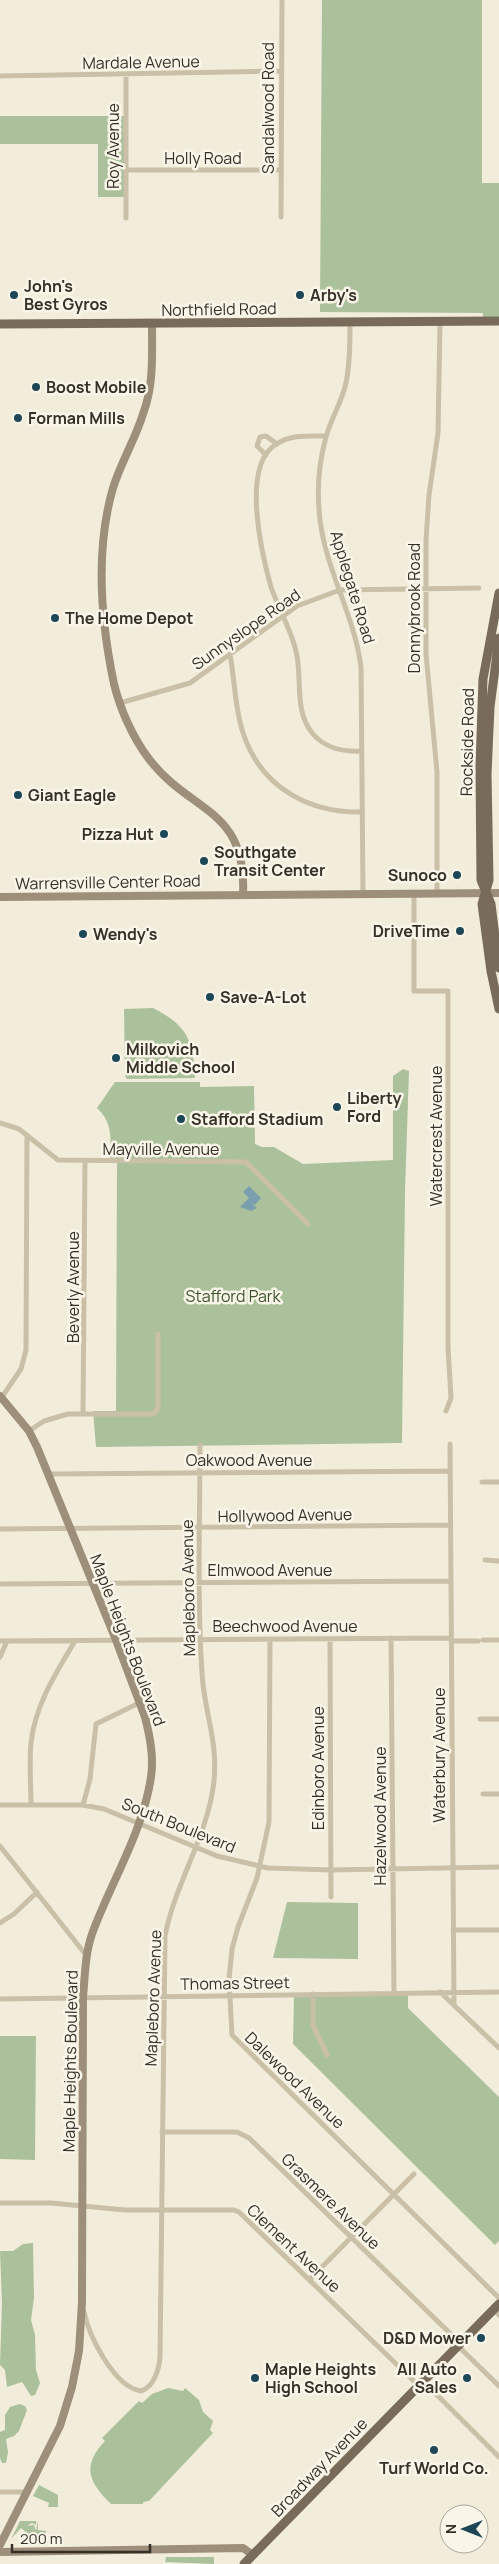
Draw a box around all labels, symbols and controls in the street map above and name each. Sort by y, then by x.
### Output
street label: Sandalwood Road [257,42,279,174]
street label: Mardale Avenue [82,50,200,74]
street label: Roy Avenue [102,103,124,189]
street label: Holly Road [164,147,242,169]
place label: John's Best Gyros [24,275,108,315]
place label: Arby's [310,284,357,306]
marker: John's Best Gyros [8,289,20,301]
marker: Arby's [294,289,306,301]
street label: Northfield Road [161,297,277,321]
place label: Boost Mobile [46,376,147,398]
marker: Boost Mobile [30,381,42,393]
place label: Forman Mills [28,407,125,429]
marker: Forman Mills [12,412,24,424]
street label: Applegate Road [325,528,381,646]
street label: Donnybrook Road [403,543,425,673]
street label: Sunnyslope Road [187,583,305,675]
place label: The Home Depot [65,607,193,629]
marker: The Home Depot [49,612,61,624]
street label: Rockside Road [455,688,479,796]
place label: Giant Eagle [28,784,116,806]
marker: Giant Eagle [12,789,24,801]
place label: Pizza Hut [82,823,154,845]
marker: Pizza Hut [158,828,170,840]
place label: Southgate Transit Center [214,841,325,881]
marker: Southgate Transit Center [198,855,210,867]
place label: Sunoco [388,864,447,886]
street label: Warrensville Center Road [15,869,201,895]
marker: Sunoco [451,869,463,881]
place label: DriveTime [373,920,450,942]
place label: Wendy's [93,923,158,945]
marker: DriveTime [454,925,466,937]
marker: Wendy's [77,928,89,940]
place label: Save-A-Lot [220,986,307,1008]
marker: Save-A-Lot [204,991,216,1003]
place label: Milkovich Middle School [126,1038,235,1078]
marker: Milkovich Middle School [110,1052,122,1064]
street label: Watercrest Avenue [425,1066,447,1206]
place label: Liberty Ford [347,1087,402,1127]
marker: Liberty Ford [331,1101,343,1113]
place label: Stafford Stadium [191,1108,323,1130]
marker: Stafford Stadium [175,1113,187,1125]
street label: Mayville Avenue [103,1138,219,1160]
street label: Beverly Avenue [62,1231,84,1343]
park label: Stafford Park [185,1285,282,1307]
street label: Oakwood Avenue [186,1449,312,1471]
street label: Hollywood Avenue [217,1503,353,1527]
street label: Mapleboro Avenue [176,1519,200,1657]
street label: Maple Heights Boulevard [85,1551,171,1729]
street label: Elmwood Avenue [208,1559,332,1581]
street label: Beechwood Avenue [212,1615,358,1637]
street label: Waterbury Avenue [428,1687,450,1823]
street label: Edinboro Avenue [307,1706,329,1830]
street label: Hazelwood Avenue [369,1746,391,1886]
street label: South Boulevard [119,1792,239,1858]
street label: Mapleboro Avenue [140,1929,166,2067]
street label: Maple Heights Boulevard [57,1970,83,2152]
street label: Thomas Street [180,1971,290,1995]
street label: Dalewood Avenue [240,2027,350,2133]
street label: Grasmere Avenue [277,2148,385,2254]
street label: Clement Avenue [242,2199,346,2297]
place label: D&D Mower [383,2327,471,2349]
marker: D&D Mower [475,2332,487,2344]
place label: Maple Heights High School [265,2358,377,2398]
place label: All Auto Sales [397,2358,457,2398]
marker: Maple Heights High School [249,2372,261,2384]
marker: All Auto Sales [461,2372,473,2384]
street label: Broadway Avenue [266,2413,372,2521]
marker: Turf World Co. [428,2444,440,2456]
place label: Turf World Co. [379,2457,489,2479]
north arrow [439,2504,489,2554]
scale bar [12,2522,150,2554]
text: N [441,2524,460,2534]
text: 200 m [20,2528,63,2549]

